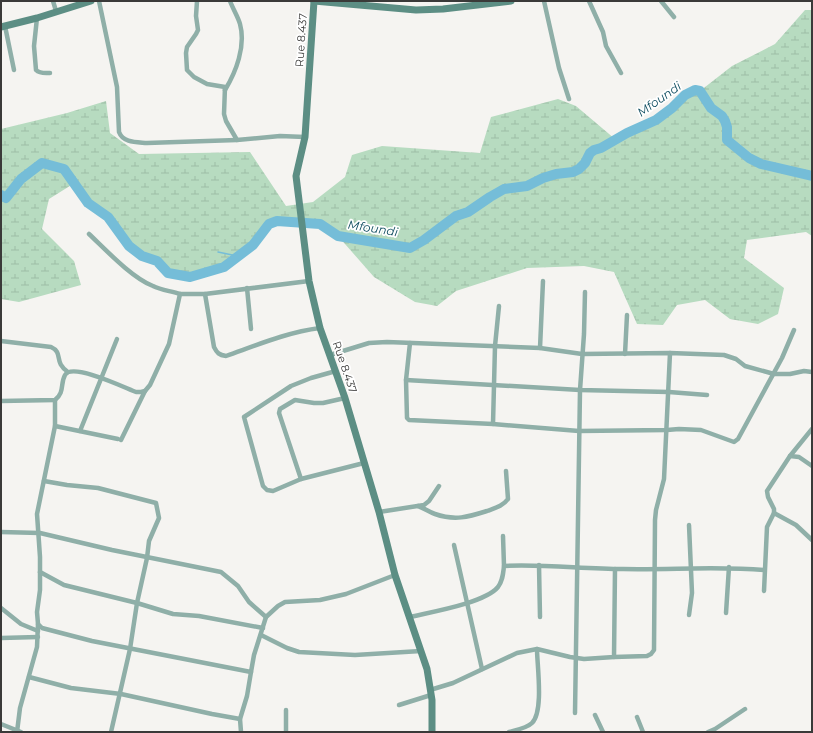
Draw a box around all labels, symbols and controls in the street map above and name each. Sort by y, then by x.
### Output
street label: Rue 8.437 [292,13,310,67]
water label: Mfoundi [634,78,685,120]
water label: Mfoundi [347,217,400,239]
street label: Rue 8.437 [330,339,360,395]

